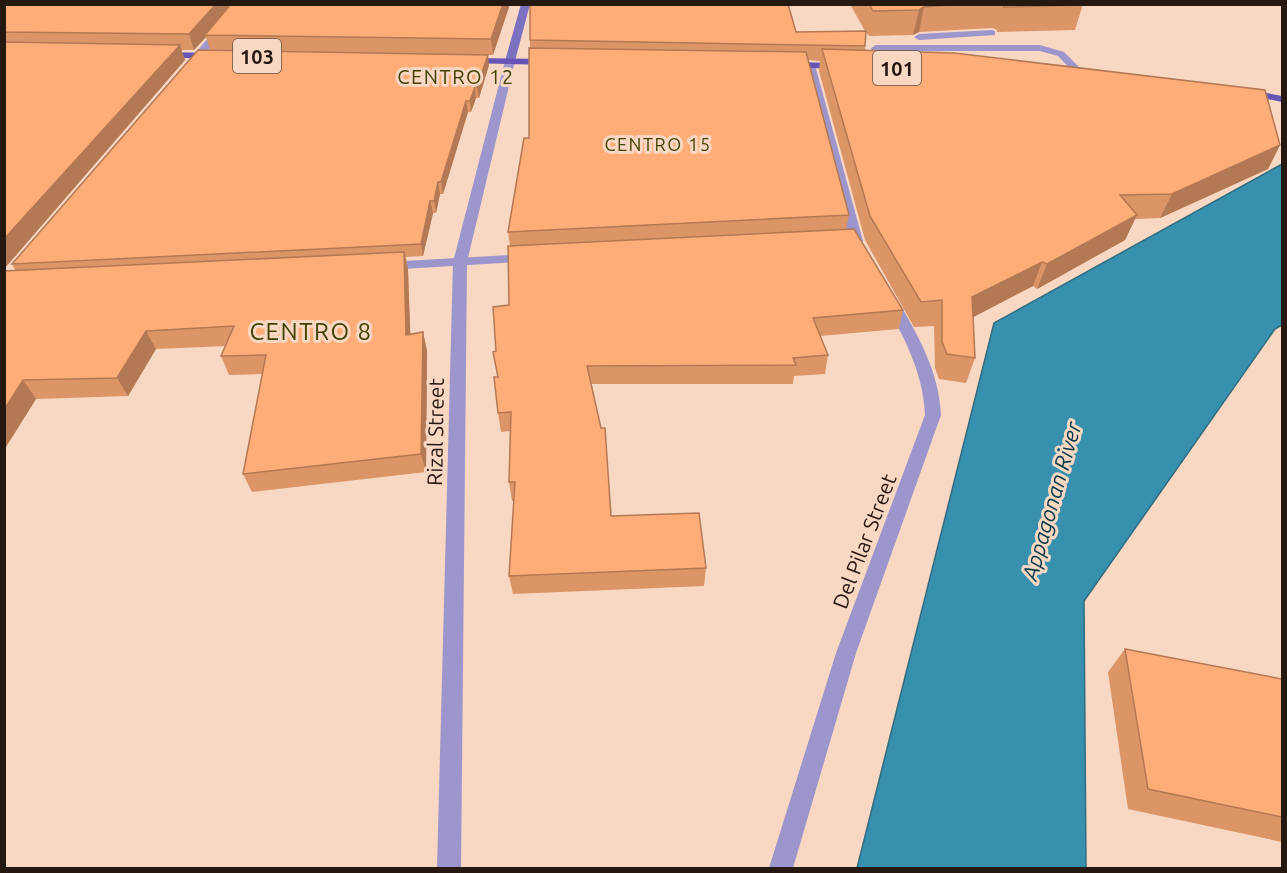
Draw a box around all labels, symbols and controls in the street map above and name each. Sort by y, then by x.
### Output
road number: 103 [233,39,281,73]
road number: 101 [873,51,921,85]
district label: CENTRO 12 [397,65,515,88]
district label: CENTRO 15 [604,134,712,154]
district label: CENTRO 8 [249,318,373,345]
street label: Rizal Street [422,378,448,486]
water label: Appagonan River [1016,418,1086,584]
street label: Del Pilar Street [827,470,901,612]

